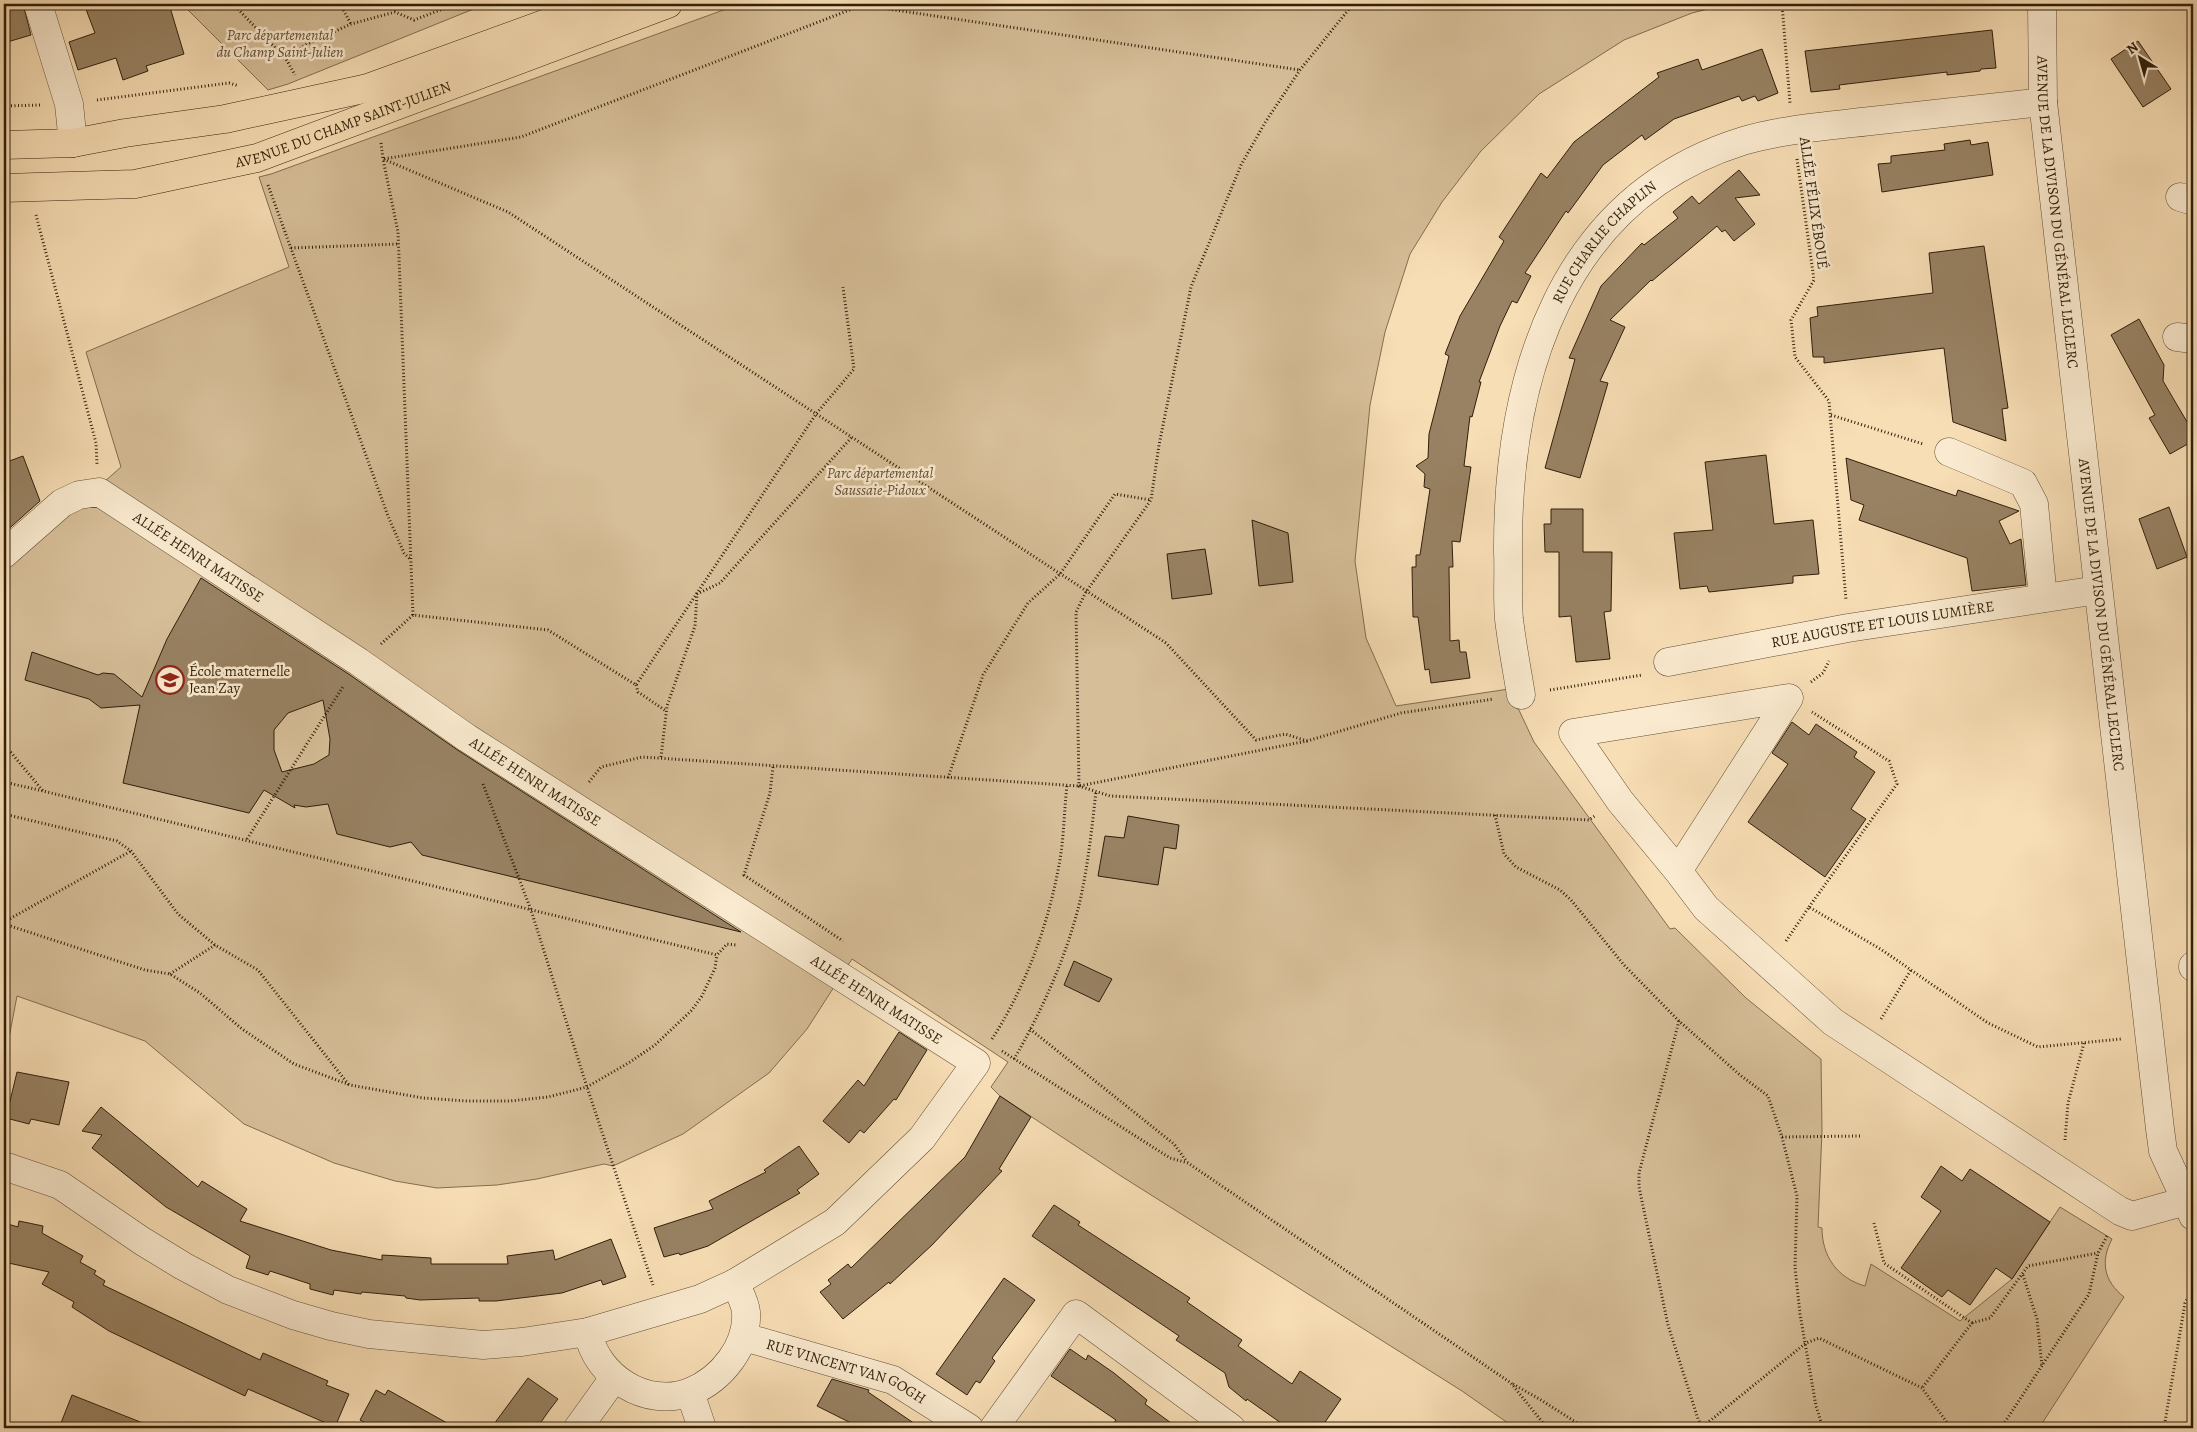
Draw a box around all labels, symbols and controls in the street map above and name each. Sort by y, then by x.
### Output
park label: Parc départemental du Champ Saint-Julien [217,25,343,62]
north arrow [2114,32,2164,82]
text: N [2123,37,2142,59]
street label: AVENUE DE LA DIVISON DU GÉNÉRAL LECLERC [2033,55,2083,370]
street label: AVENUE DU CHAMP SAINT-JULIEN [232,76,454,173]
street label: ALLÉE FÉLIX ÉBOUÉ [1795,135,1833,270]
street label: RUE CHARLIE CHAPLIN [1547,176,1661,307]
street label: AVENUE DE LA DIVISON DU GÉNÉRAL LECLERC [2074,456,2129,772]
park label: Parc départemental Saussaie-Pidoux [827,463,933,500]
street label: ALLÉE HENRI MATISSE [128,506,268,607]
street label: RUE AUGUSTE ET LOUIS LUMIÈRE [1770,596,1995,652]
place label: École maternelle Jean Zay [189,661,291,698]
school or university icon: École maternelle Jean Zay [155,665,185,695]
street label: ALLÉE HENRI MATISSE [465,732,605,831]
street label: ALLÉE HENRI MATISSE [806,950,946,1049]
street label: RUE VINCENT VAN GOGH [764,1334,930,1408]

